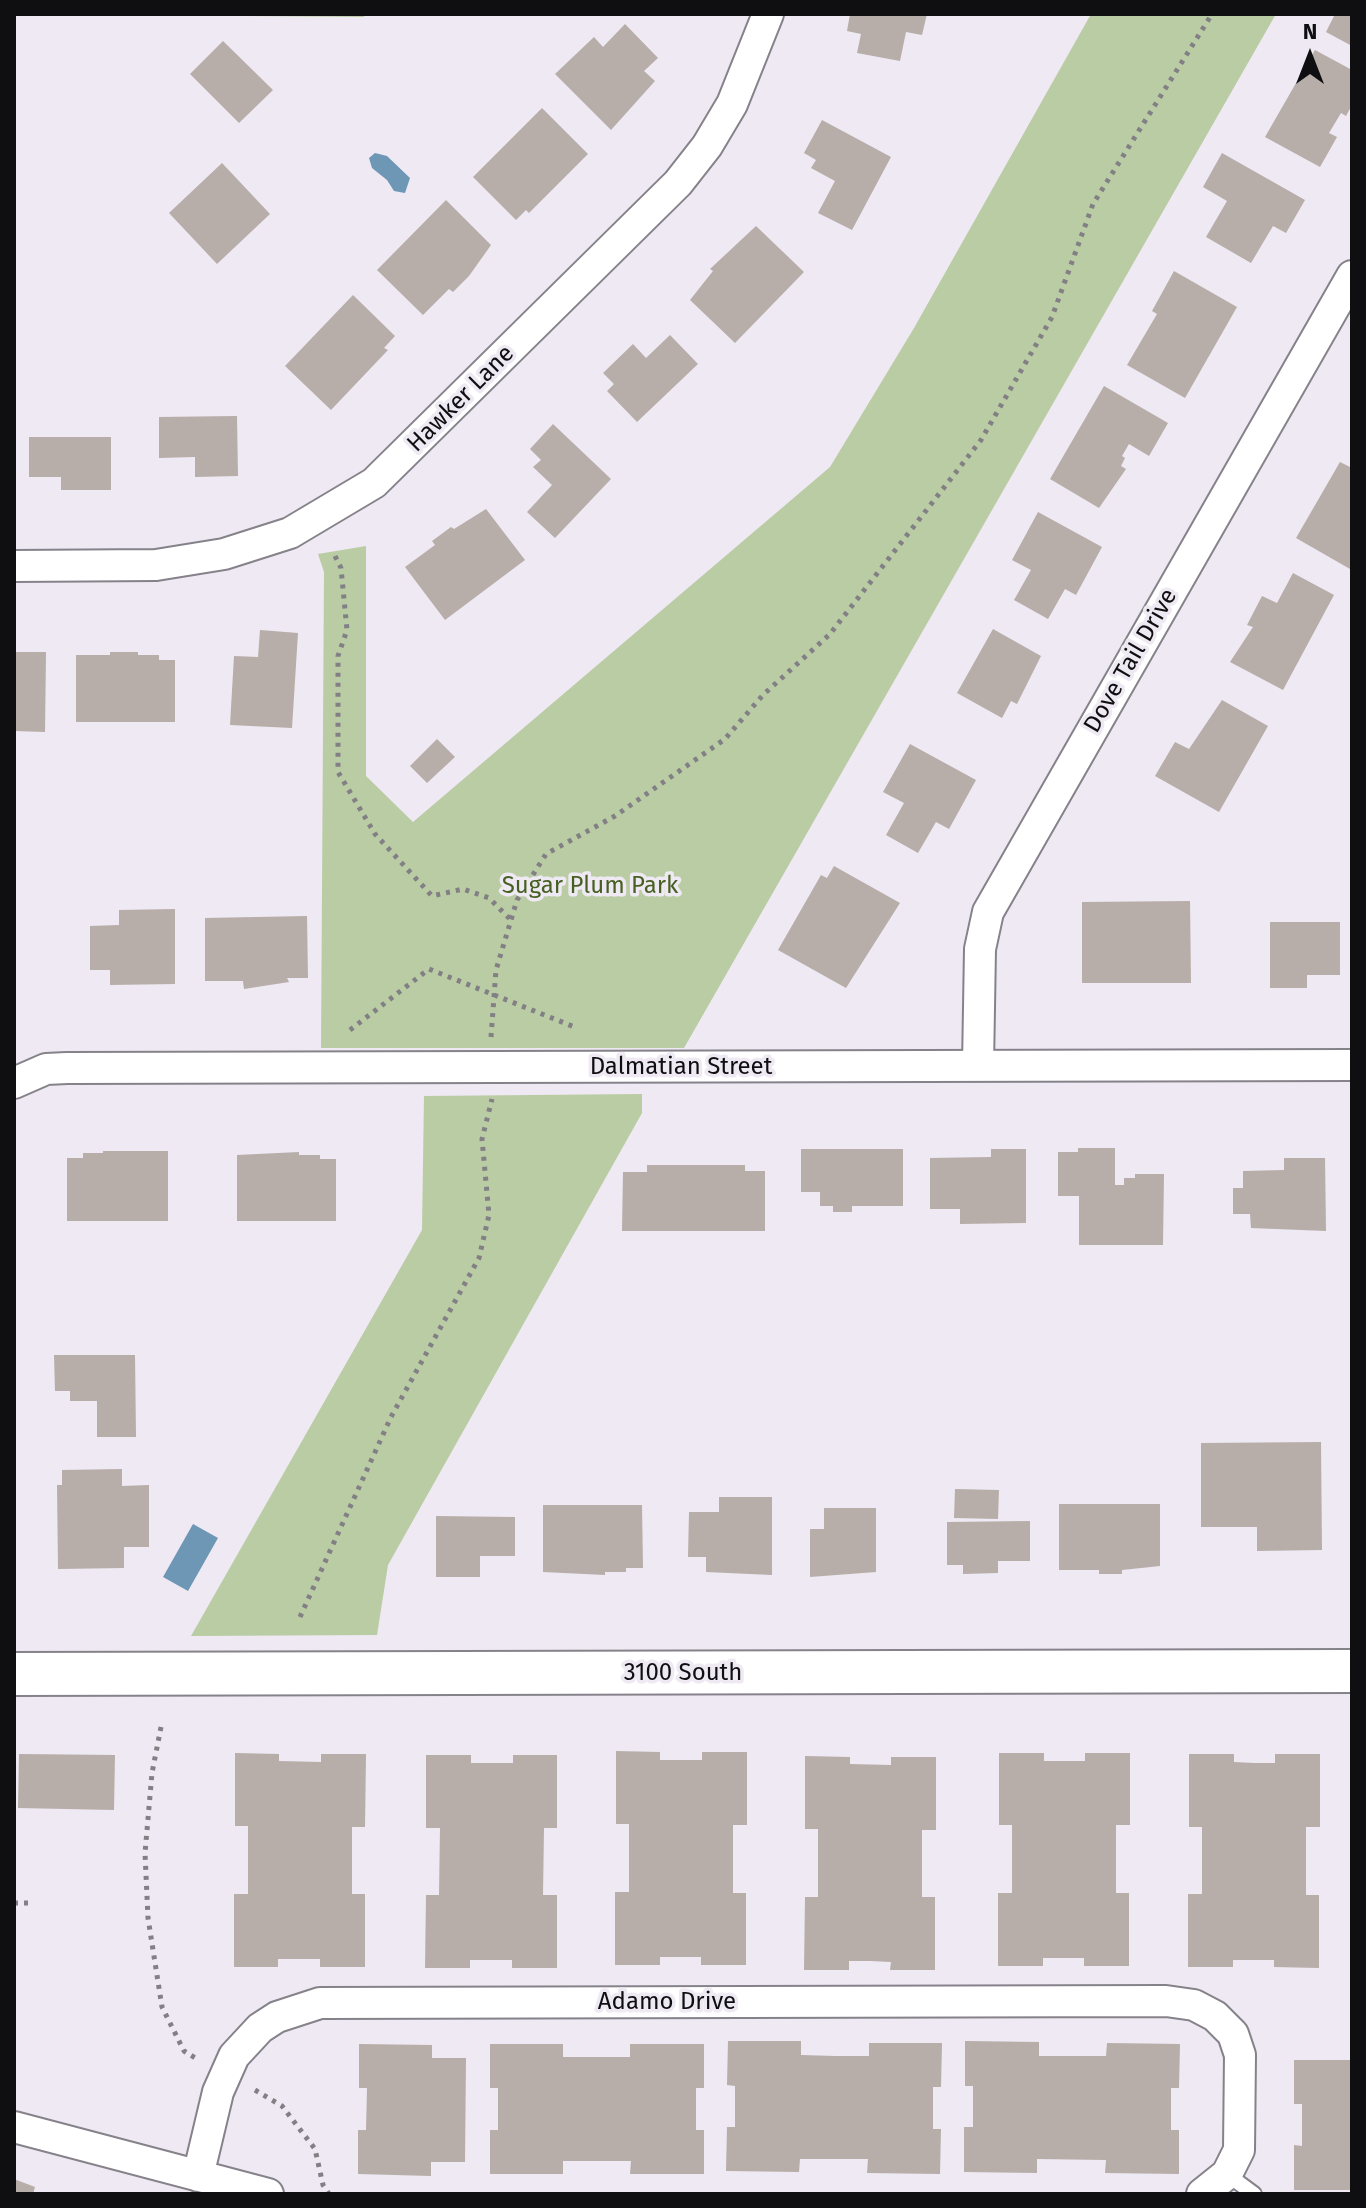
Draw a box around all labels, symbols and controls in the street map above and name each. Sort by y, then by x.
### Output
north arrow [1270,16,1350,96]
text: N [1303,18,1317,45]
street label: Hawker Lane [402,340,520,458]
street label: Dove Tail Drive [1078,584,1184,738]
park label: Sugar Plum Park [502,872,678,900]
street label: Dalmatian Street [590,1053,772,1081]
street label: 3100 South [624,1659,742,1687]
street label: Adamo Drive [598,1988,736,2016]

